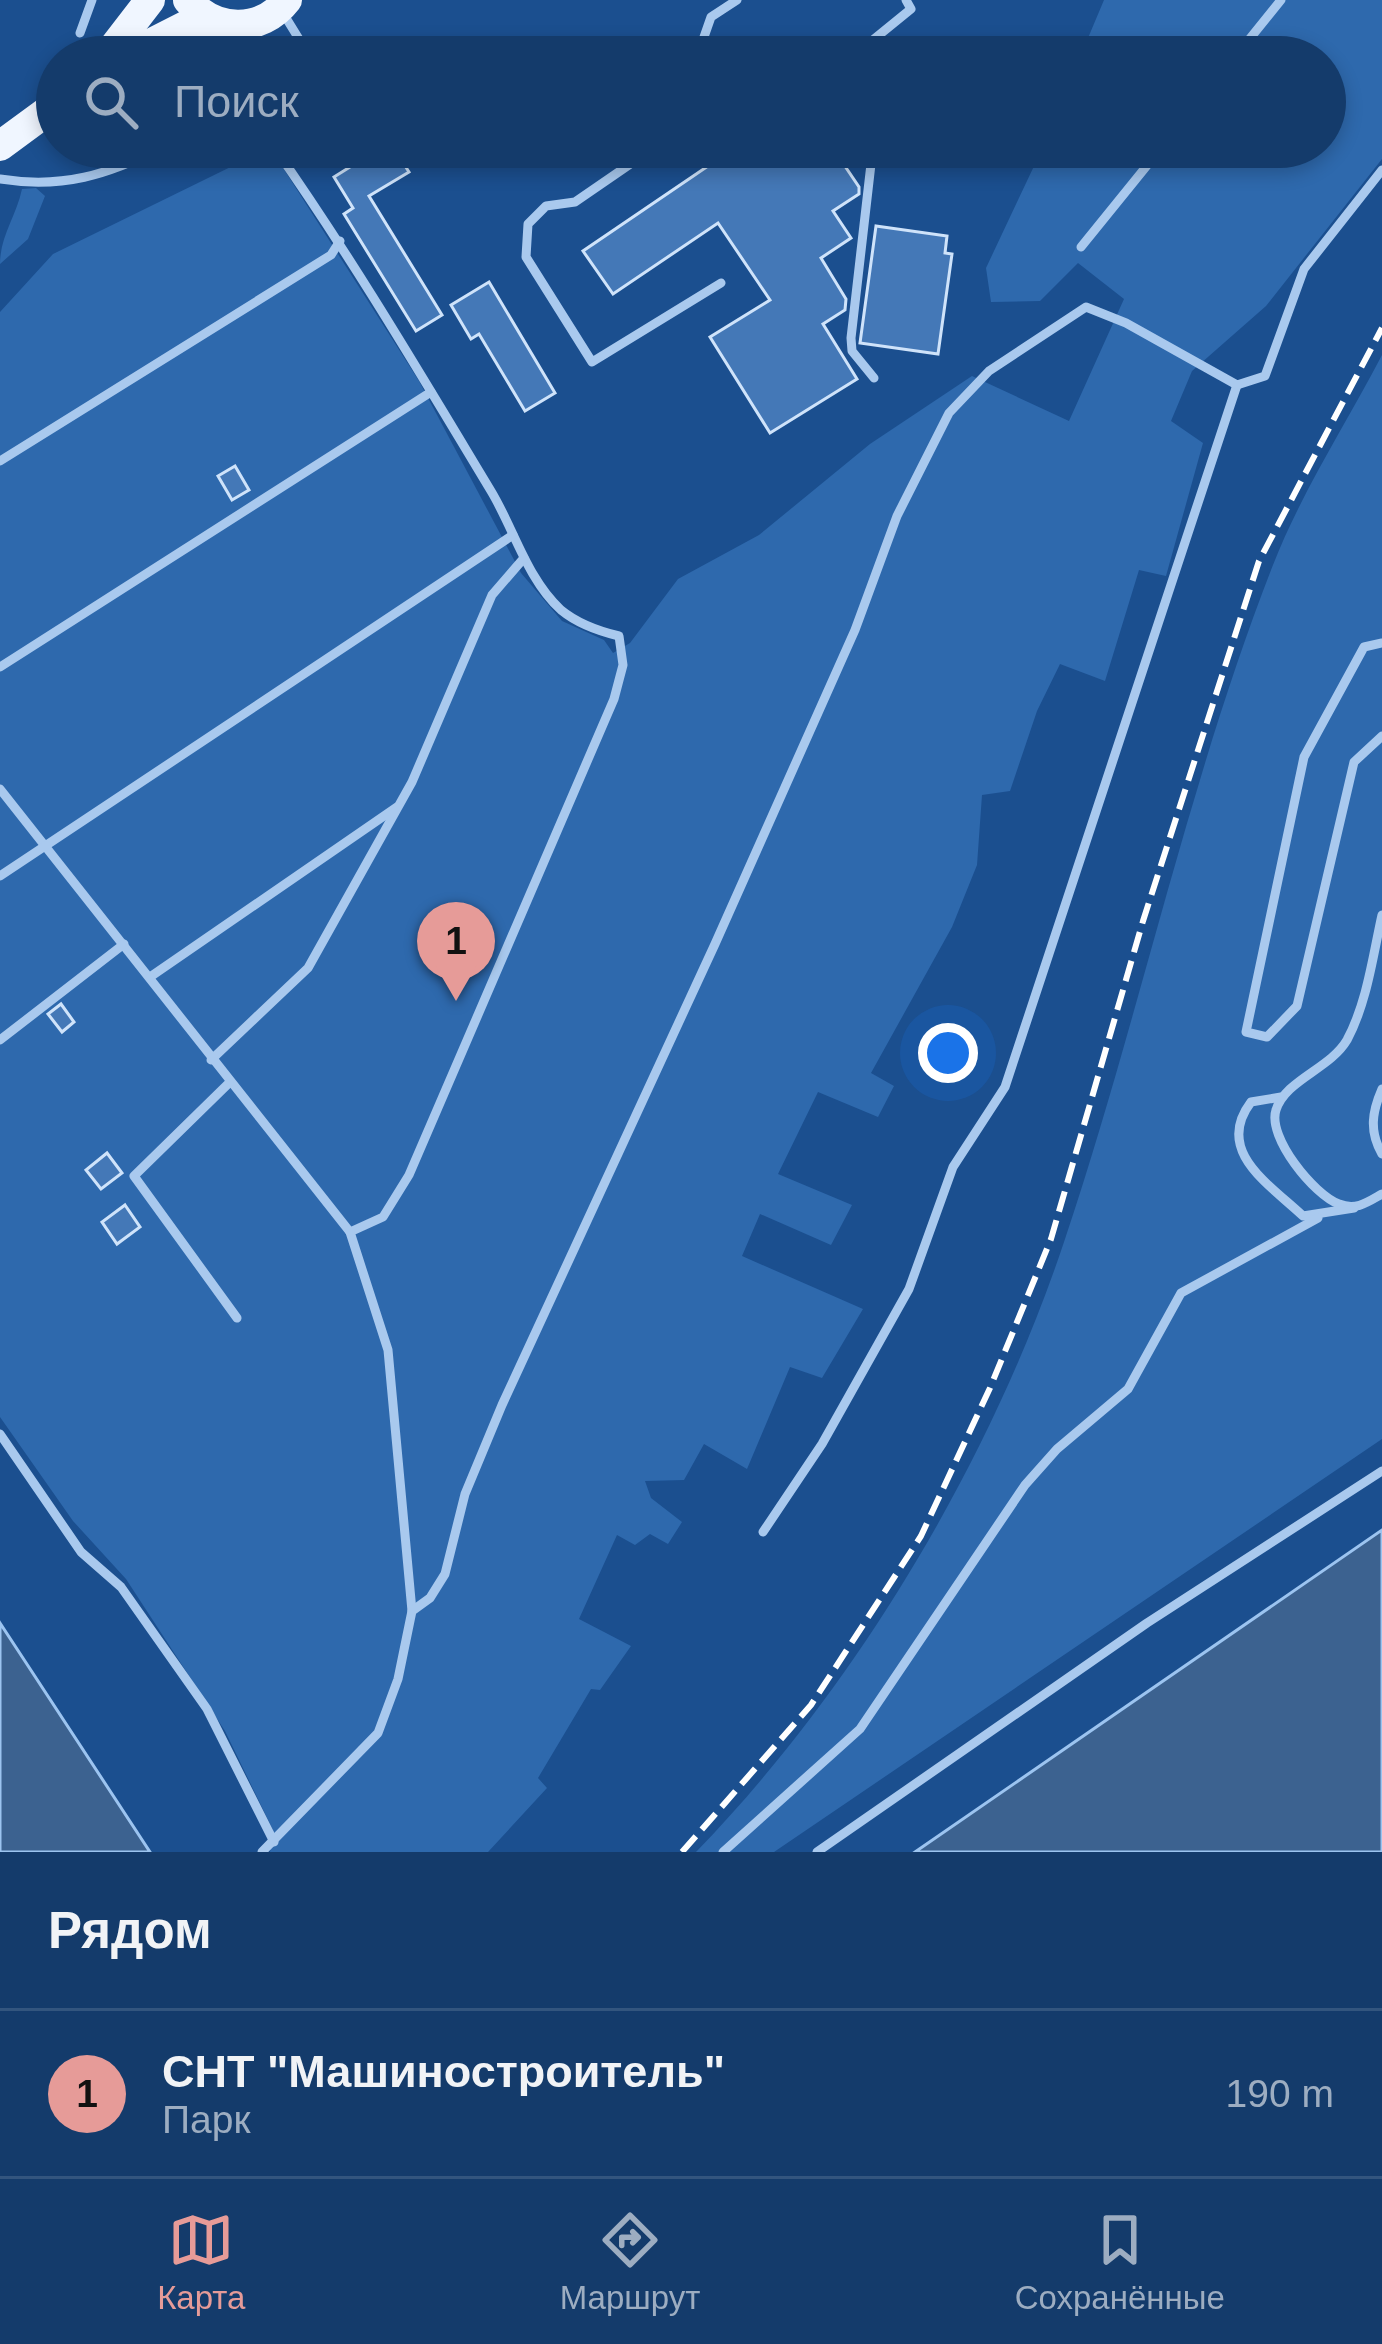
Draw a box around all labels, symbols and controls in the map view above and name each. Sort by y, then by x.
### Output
search box [36,36,1346,168]
icon: search [78,69,144,135]
text: Поиск [174,76,299,127]
pin: 1 [417,902,495,1001]
your location [918,1023,978,1083]
text: Рядом [48,1902,212,1959]
text: СНТ "Машиностроитель" [162,2046,725,2097]
text: 1 [76,2072,98,2115]
text: 190 m [1226,2072,1334,2115]
text: Парк [162,2098,250,2141]
tab: Карта [157,2207,245,2317]
tab: Маршрут [560,2207,700,2317]
tab: Сохранённые [1015,2207,1225,2317]

